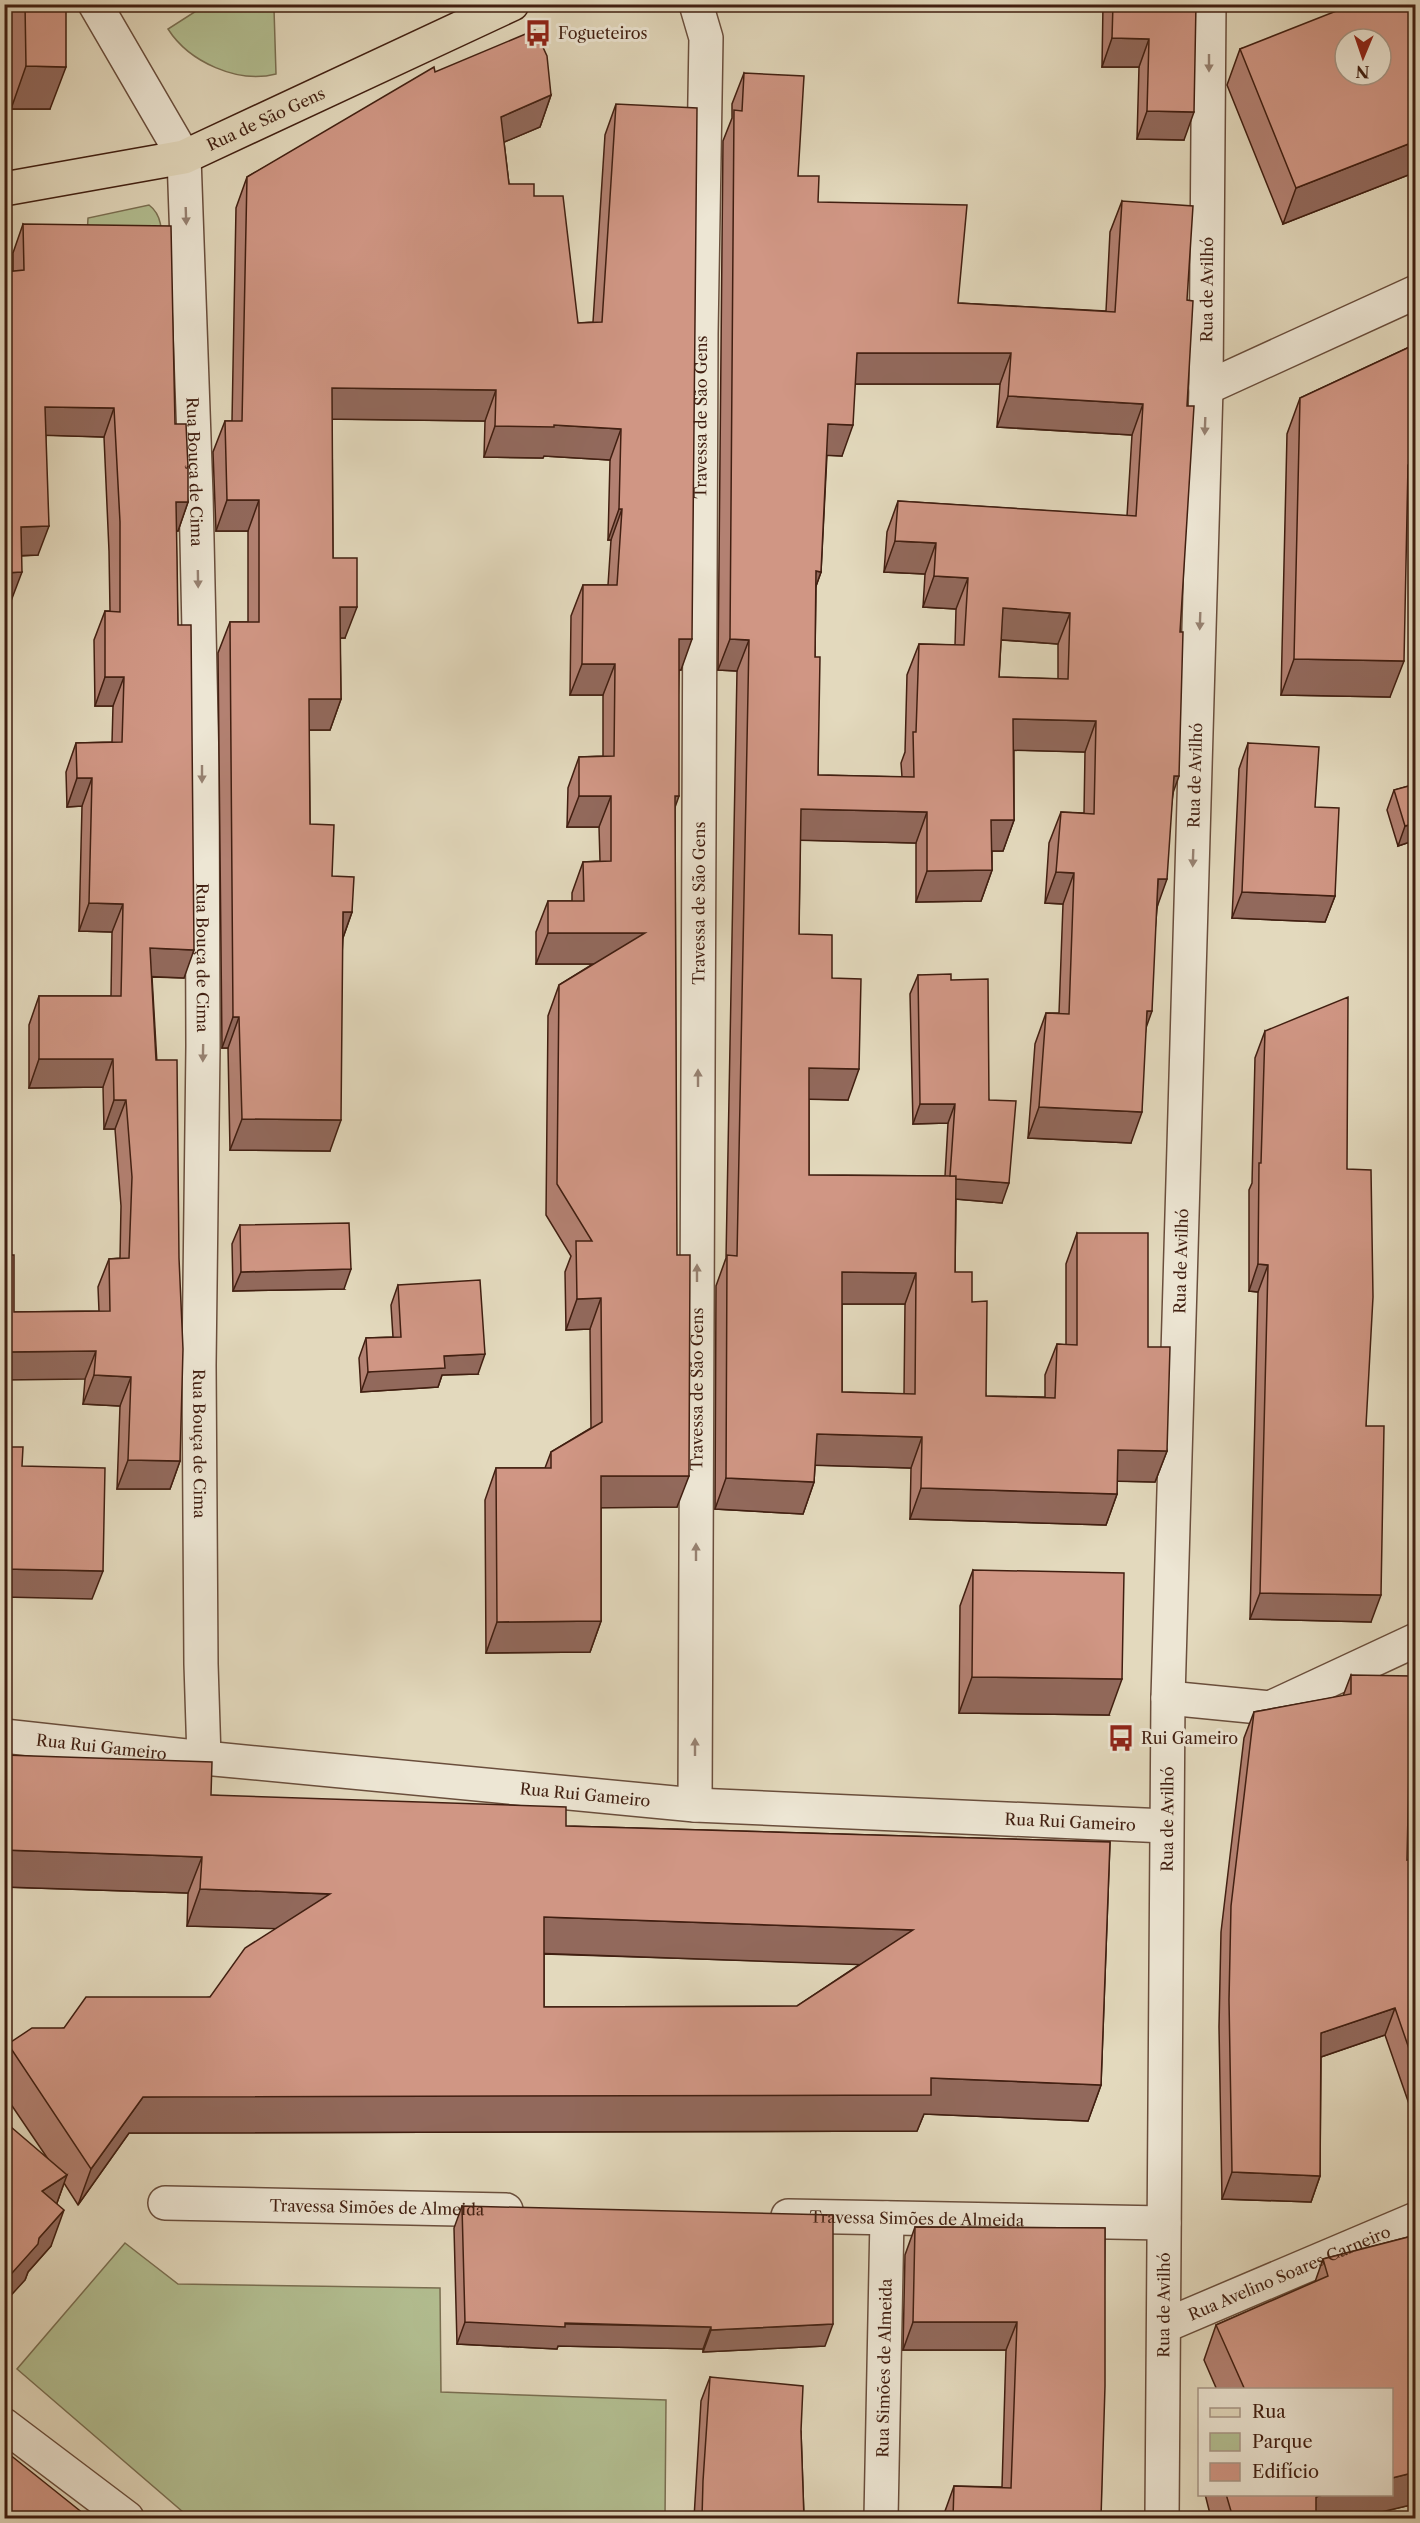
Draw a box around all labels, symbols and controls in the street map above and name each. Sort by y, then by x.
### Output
bus stop icon: Fogueteiros [523,18,553,48]
place label: Fogueteiros [558,23,648,43]
north arrow [1333,27,1393,87]
one-way arrow [1204,53,1214,72]
text: N [1355,62,1370,82]
street label: Rua de São Gens [204,83,328,155]
one-way arrow [181,206,191,225]
street label: Rua de Avilhó [1196,237,1217,342]
street label: Travessa de São Gens [690,335,711,499]
street label: Rua Bouça de Cima [183,397,207,547]
one-way arrow [1201,416,1210,435]
one-way arrow [193,569,203,588]
one-way arrow [1195,611,1204,630]
street label: Rua de Avilhó [1183,722,1206,828]
one-way arrow [197,764,207,783]
street label: Travessa de São Gens [688,821,709,985]
one-way arrow [1188,848,1197,867]
street label: Rua Bouça de Cima [192,883,213,1033]
one-way arrow [198,1043,208,1062]
one-way arrow [693,1068,703,1087]
street label: Rua de Avilhó [1169,1208,1192,1314]
one-way arrow [692,1263,702,1282]
street label: Travessa de São Gens [686,1307,707,1471]
street label: Rua Bouça de Cima [189,1369,210,1519]
one-way arrow [691,1542,701,1561]
bus stop icon: Rui Gameiro [1106,1723,1136,1753]
place label: Rui Gameiro [1141,1728,1238,1748]
street label: Rua Rui Gameiro [35,1730,168,1764]
one-way arrow [690,1737,700,1756]
street label: Rua de Avilhó [1157,1766,1178,1872]
street label: Rua Rui Gameiro [519,1778,652,1811]
street label: Rua Rui Gameiro [1004,1809,1136,1835]
street label: Travessa Simões de Almeida [269,2195,485,2220]
street label: Travessa Simões de Almeida [809,2206,1025,2230]
street label: Rua Avelino Soares Carneiro [1185,2221,1393,2325]
street label: Rua de Avilhó [1153,2252,1174,2358]
street label: Rua Simões de Almeida [872,2278,896,2458]
legend [1198,2388,1393,2496]
text: Rua [1252,2401,1286,2423]
text: Parque [1252,2431,1313,2453]
text: Edifício [1252,2461,1319,2483]

